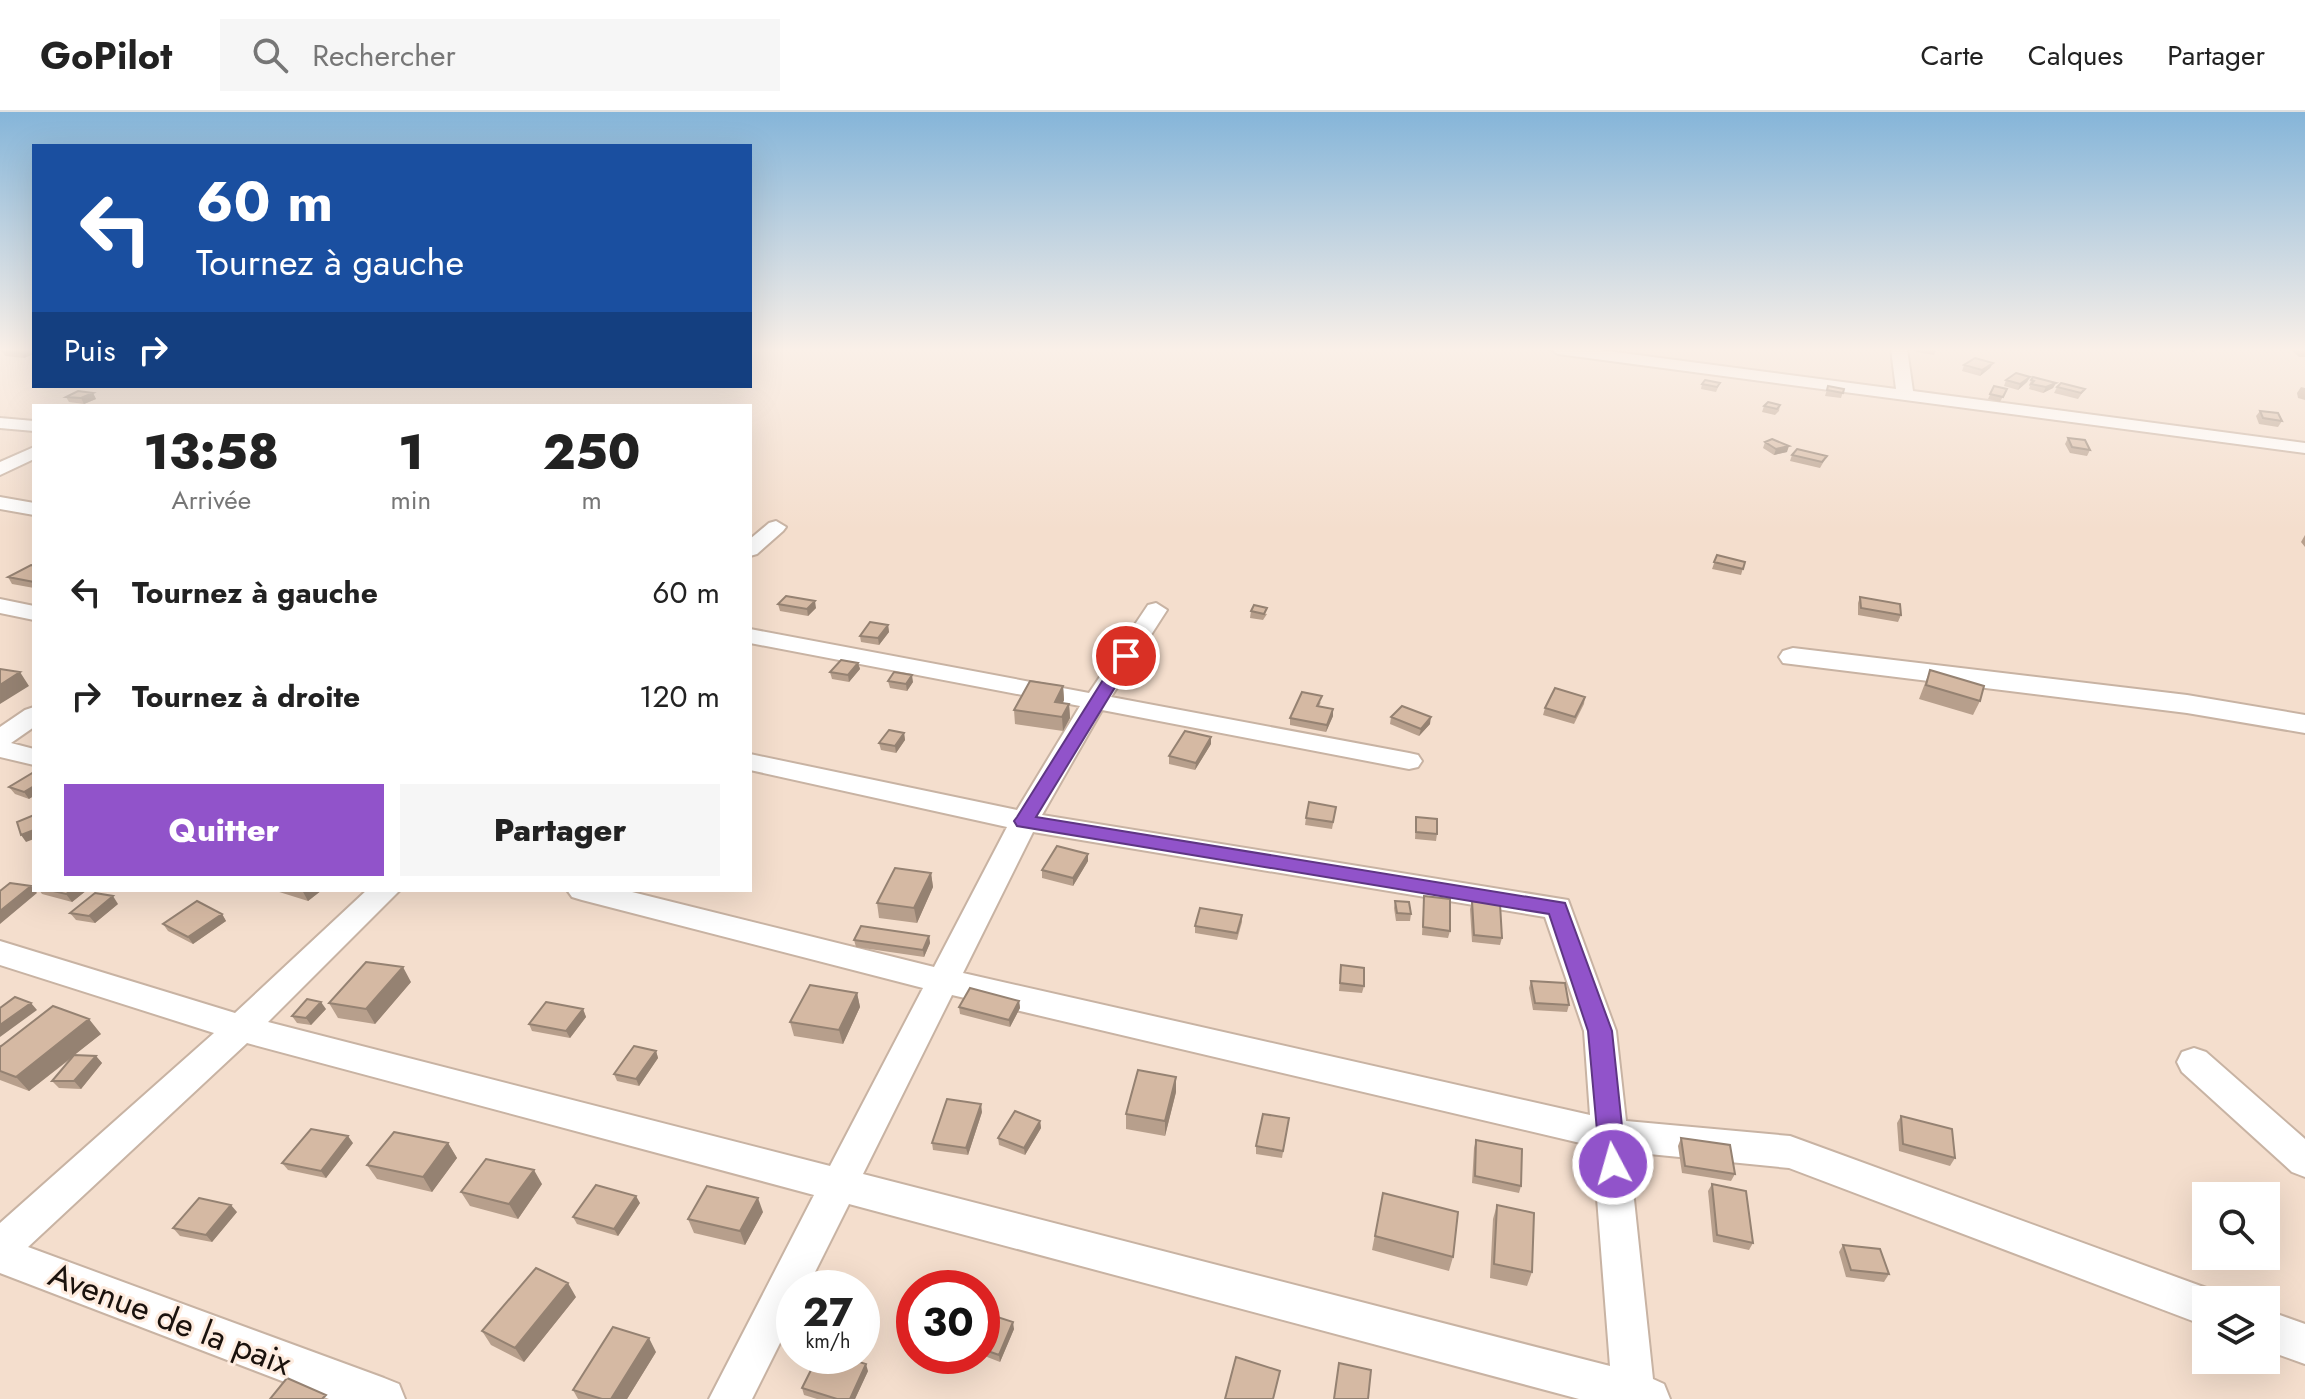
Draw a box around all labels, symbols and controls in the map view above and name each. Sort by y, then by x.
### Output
search box [220,19,780,91]
text: GoPilot [40,28,172,83]
icon: search [248,33,292,77]
text: Rechercher [312,34,456,77]
text: Carte [1920,35,1984,76]
text: Calques [2028,35,2123,76]
text: Partager [2167,35,2265,76]
text: 60 m [196,161,333,242]
icon: left [64,176,168,280]
text: Tournez à gauche [196,236,464,288]
icon: right [131,328,175,372]
text: Puis [64,329,115,372]
text: 13:58 [144,418,279,487]
text: 1 [398,418,424,487]
text: 250 [543,418,640,487]
text: Arrivée [171,481,251,519]
text: min [391,481,431,519]
text: m [581,481,602,519]
icon: left [64,570,108,614]
text: Tournez à gauche [132,571,378,614]
text: 60 m [652,571,720,614]
pin [1092,622,1160,690]
icon: arrive [1104,634,1148,678]
icon: right [64,674,108,718]
text: Tournez à droite [132,675,360,718]
text: 120 m [639,675,720,718]
button: Quitter [64,784,384,876]
button: Partager [400,784,720,876]
position arrow [1571,1122,1655,1206]
map controls [2192,1182,2280,1374]
button: search [2192,1182,2280,1270]
street label: Avenue de la paix [42,1250,299,1388]
speed limit sign: 30 [896,1270,1000,1374]
text: 27 [803,1283,853,1341]
button: layers [2192,1286,2280,1374]
text: km/h [805,1327,851,1356]

